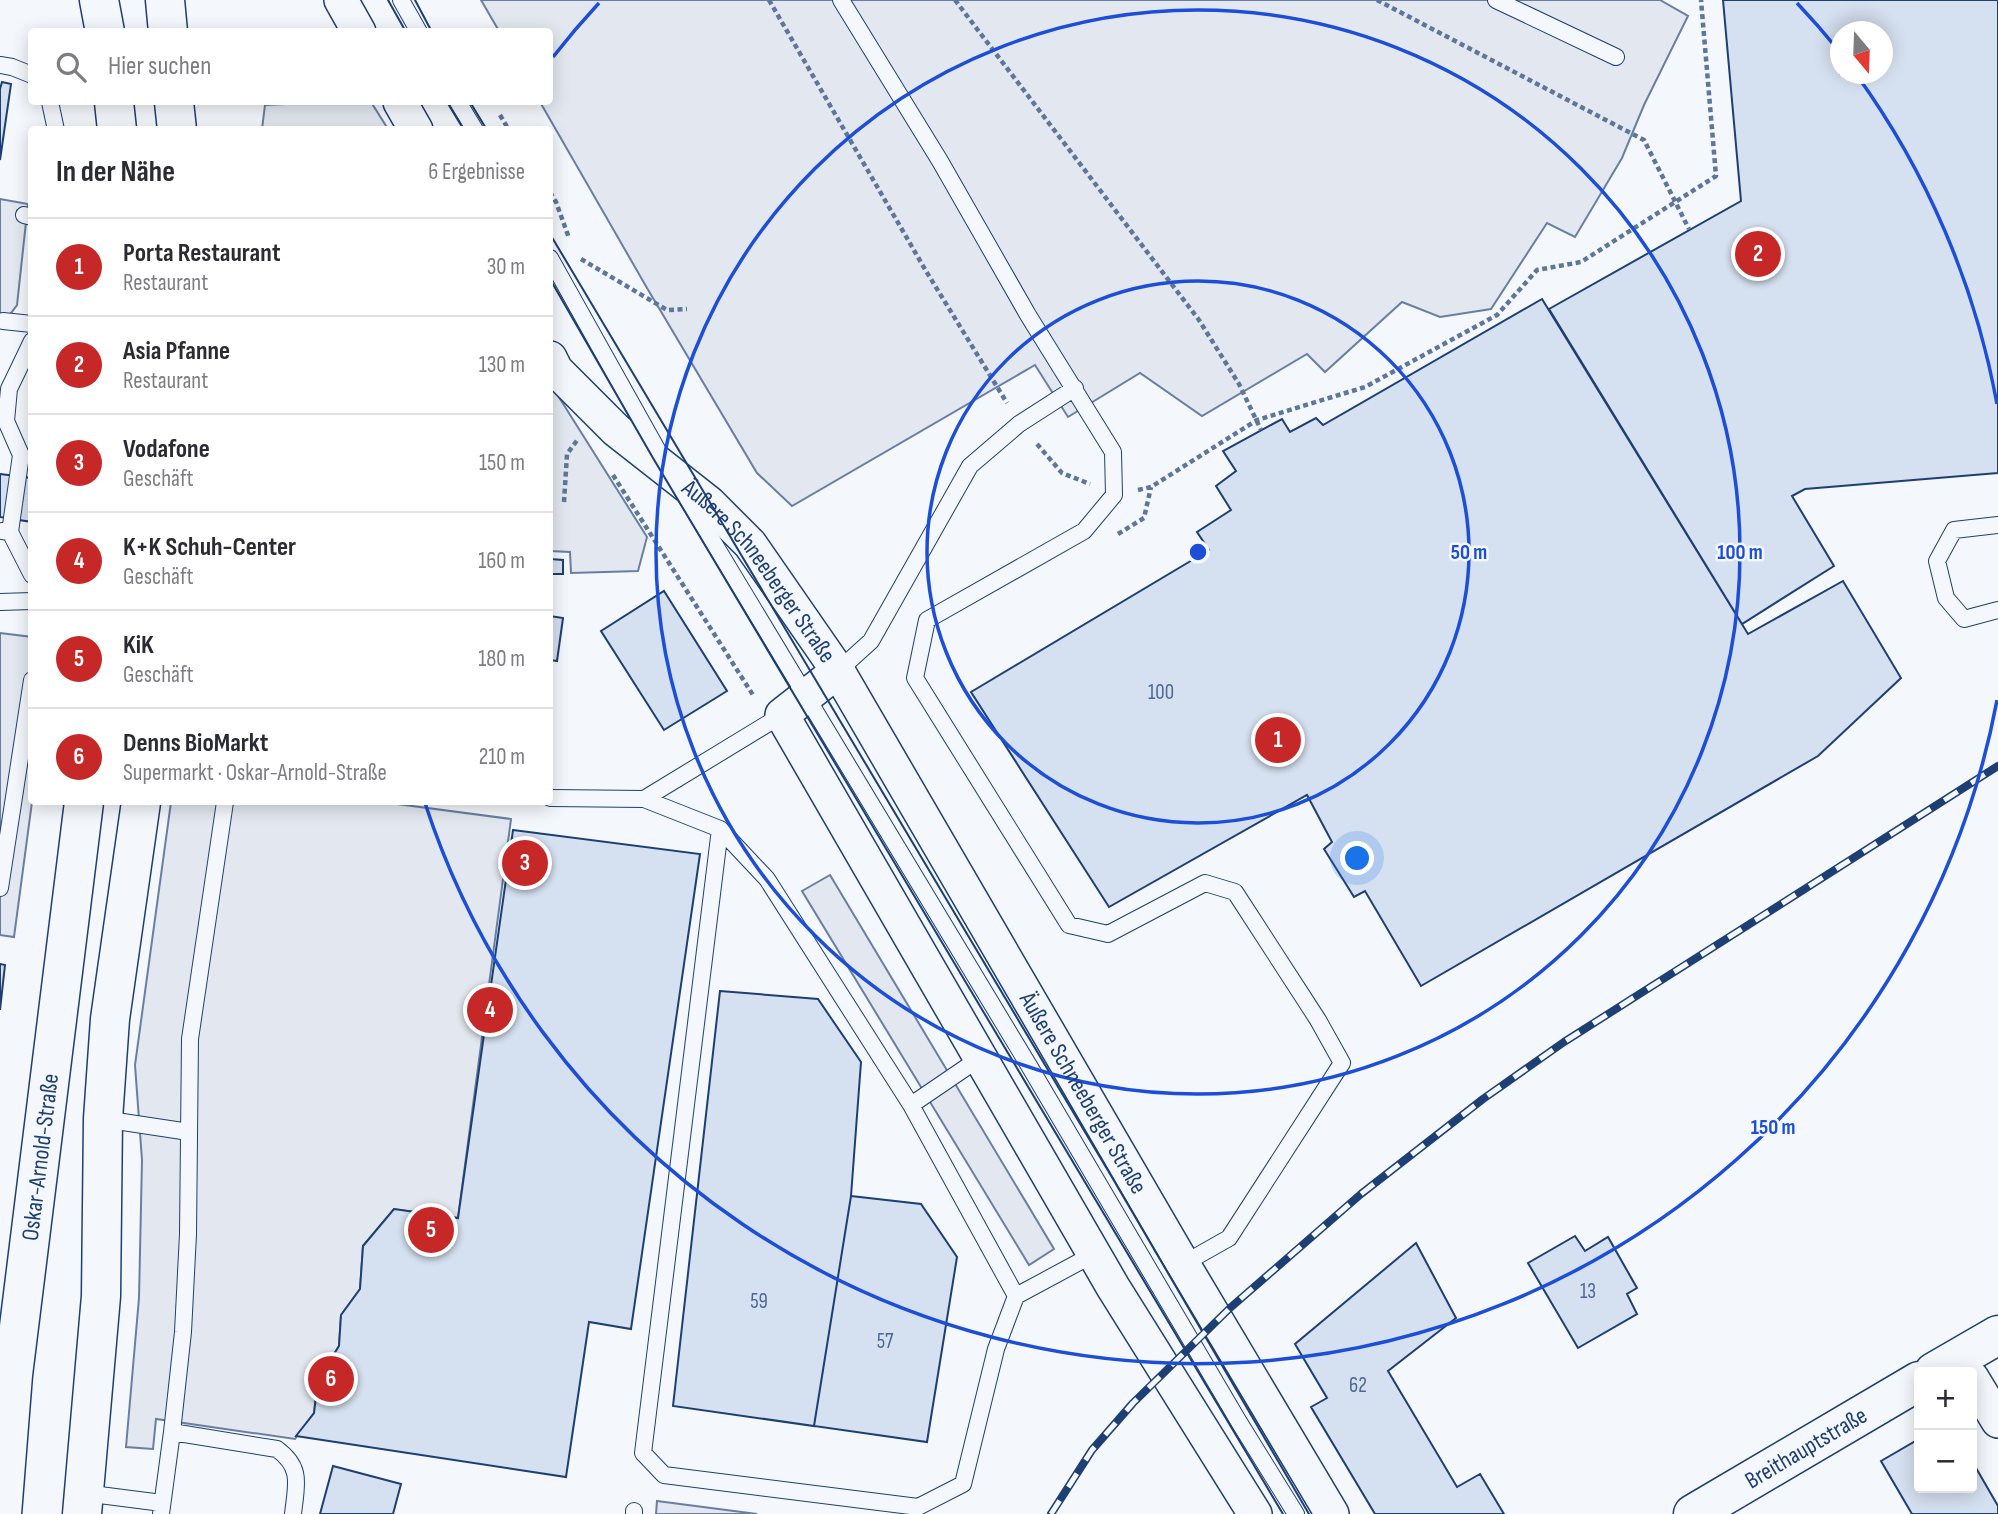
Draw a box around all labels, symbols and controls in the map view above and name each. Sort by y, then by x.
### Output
north arrow [1830,21,1893,84]
search box [28,28,553,105]
icon: search [52,48,90,86]
text: Hier suchen [108,51,211,82]
text: In der Nähe [56,154,175,190]
text: 6 Ergebnisse [428,158,525,186]
pin: 2 [1735,228,1781,280]
text: Porta Restaurant [123,238,280,269]
text: 1 [74,253,84,281]
text: 30 m [487,253,525,281]
text: Restaurant [123,269,208,297]
text: Asia Pfanne [123,336,230,367]
text: 2 [74,351,84,379]
text: 130 m [479,351,525,379]
text: Restaurant [123,367,208,395]
text: Vodafone [123,434,210,465]
text: 3 [74,449,84,477]
text: 150 m [479,449,525,477]
text: Geschäft [123,465,194,493]
street label: Äußere Schneeberger Straße [676,473,842,668]
text: K+K Schuh-Center [123,532,296,563]
centre of rings [1186,540,1210,564]
text: 50 m [1451,540,1487,565]
text: 100 m [1717,540,1763,565]
text: 4 [74,547,84,575]
text: 160 m [478,547,525,575]
text: Geschäft [123,563,194,591]
text: KiK [123,630,154,661]
text: 5 [74,645,84,673]
text: 180 m [478,645,525,673]
text: Geschäft [123,661,194,689]
house number: 100 [1148,680,1174,705]
pin: 1 [1255,714,1301,766]
text: Denns BioMarkt [123,728,268,759]
text: 6 [74,743,84,771]
text: 210 m [479,743,525,771]
text: Supermarkt · Oskar-Arnold-Straße [123,759,387,787]
pin: 3 [502,837,548,889]
your location [1340,841,1374,875]
pin: 4 [467,984,513,1036]
street label: Äußere Schneeberger Straße [1013,986,1153,1199]
street label: Oskar-Arnold-Straße [15,1072,65,1242]
text: 150 m [1751,1115,1795,1140]
pin: 5 [408,1204,454,1256]
house number: 13 [1580,1279,1596,1304]
house number: 59 [750,1289,768,1314]
house number: 57 [877,1329,894,1354]
pin: 6 [308,1353,354,1405]
map controls [1914,1367,1977,1493]
button: + [1914,1367,1977,1430]
house number: 62 [1349,1373,1367,1398]
street label: Breithauptstraße [1740,1400,1872,1495]
button: − [1914,1430,1977,1493]

